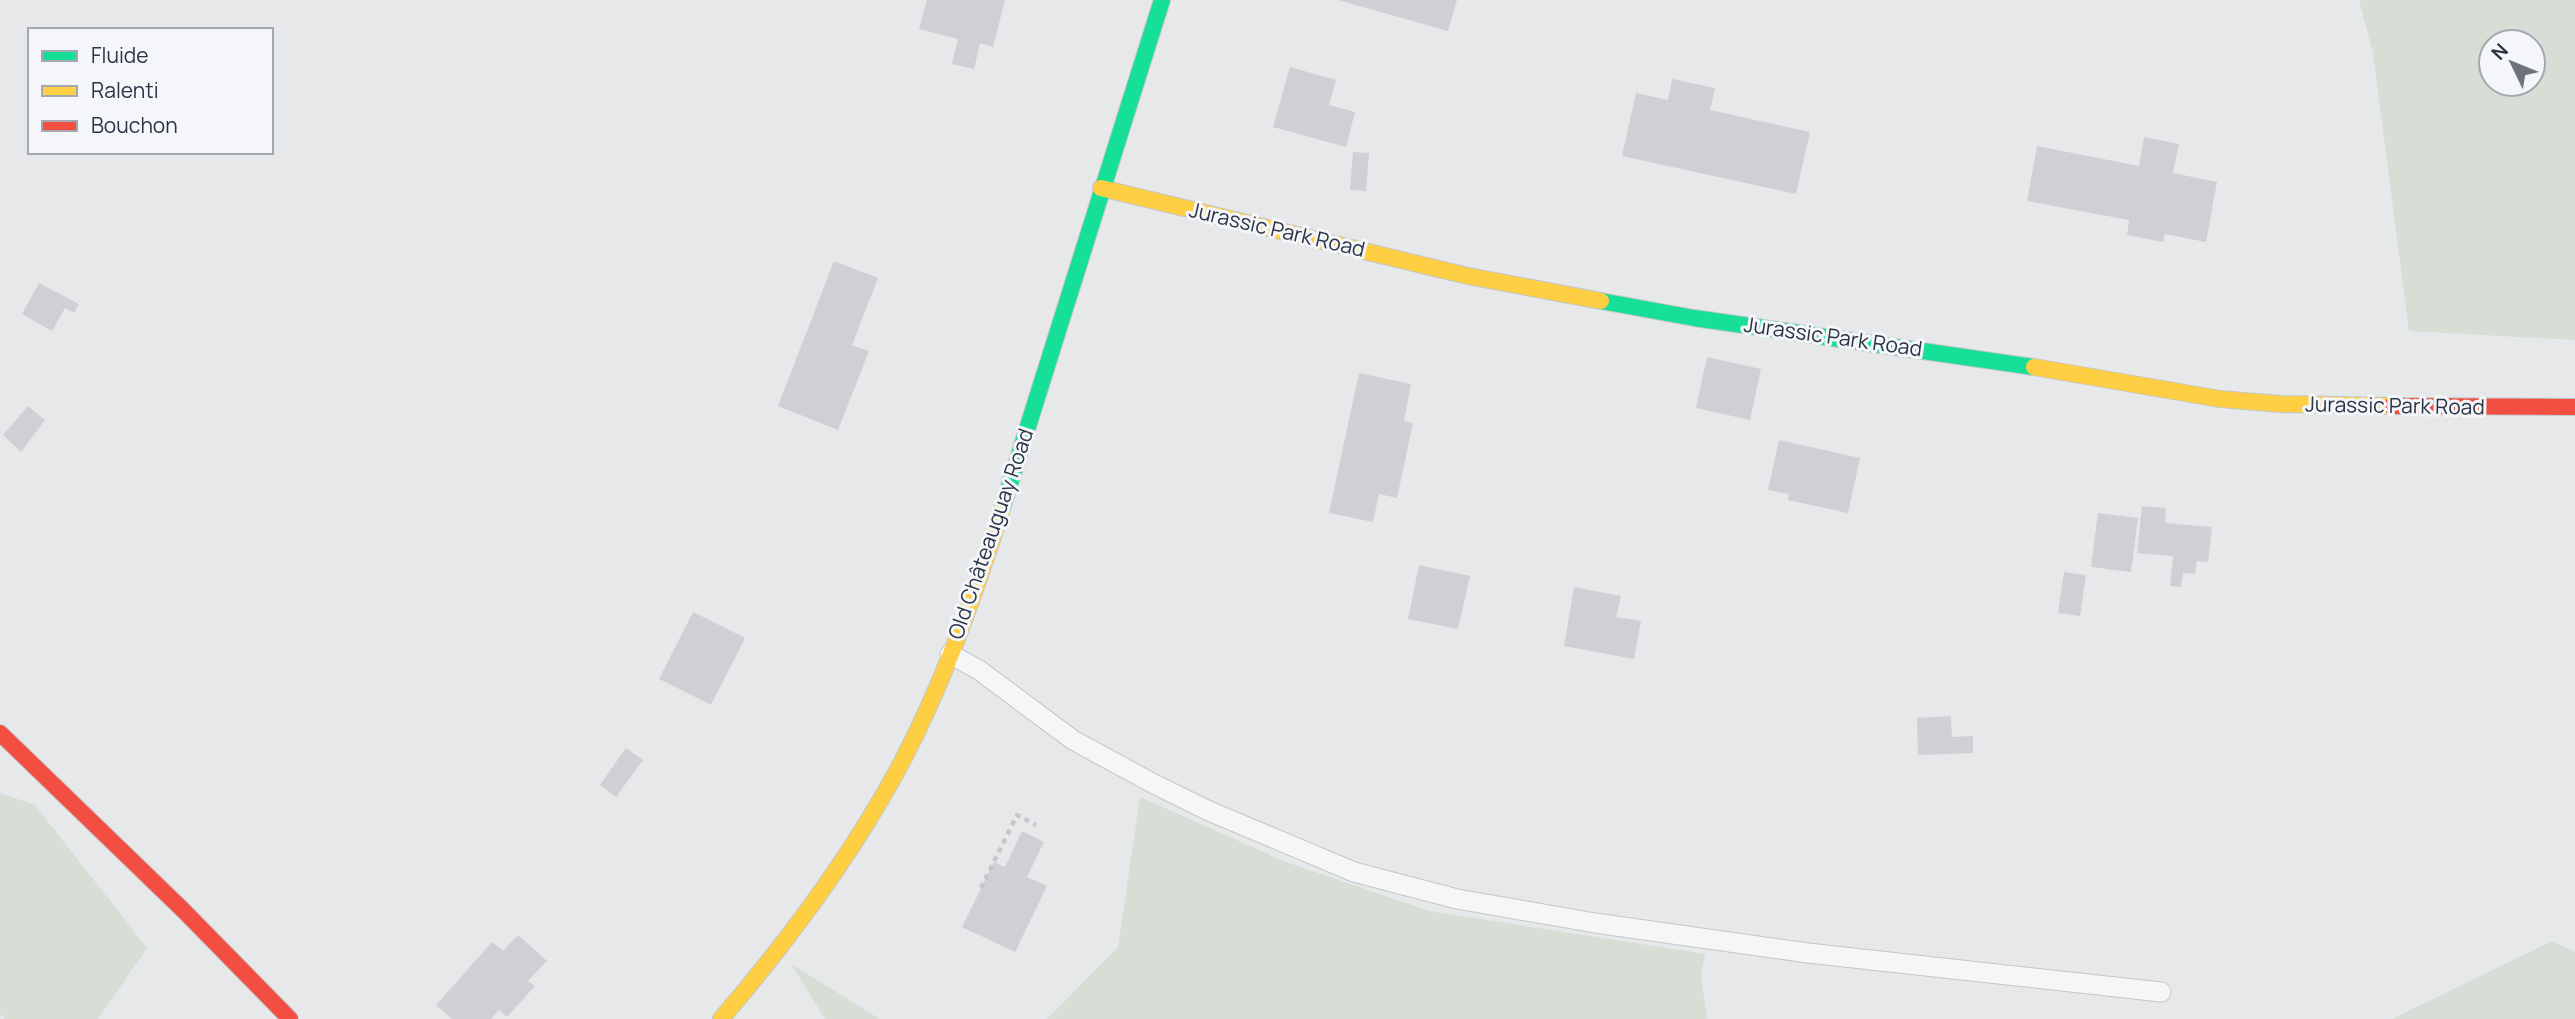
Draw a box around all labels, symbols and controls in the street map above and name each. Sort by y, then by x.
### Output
legend [28,28,273,154]
north arrow [2477,28,2547,98]
text: N [2485,38,2514,65]
text: Fluide [91,41,149,69]
text: Ralenti [91,76,159,104]
text: Bouchon [91,111,178,139]
street label: Jurassic Park Road [1187,195,1368,263]
street label: Jurassic Park Road [1742,310,1924,362]
street label: Jurassic Park Road [2305,389,2485,421]
street label: Old Châteauguay Road [941,425,1039,643]

